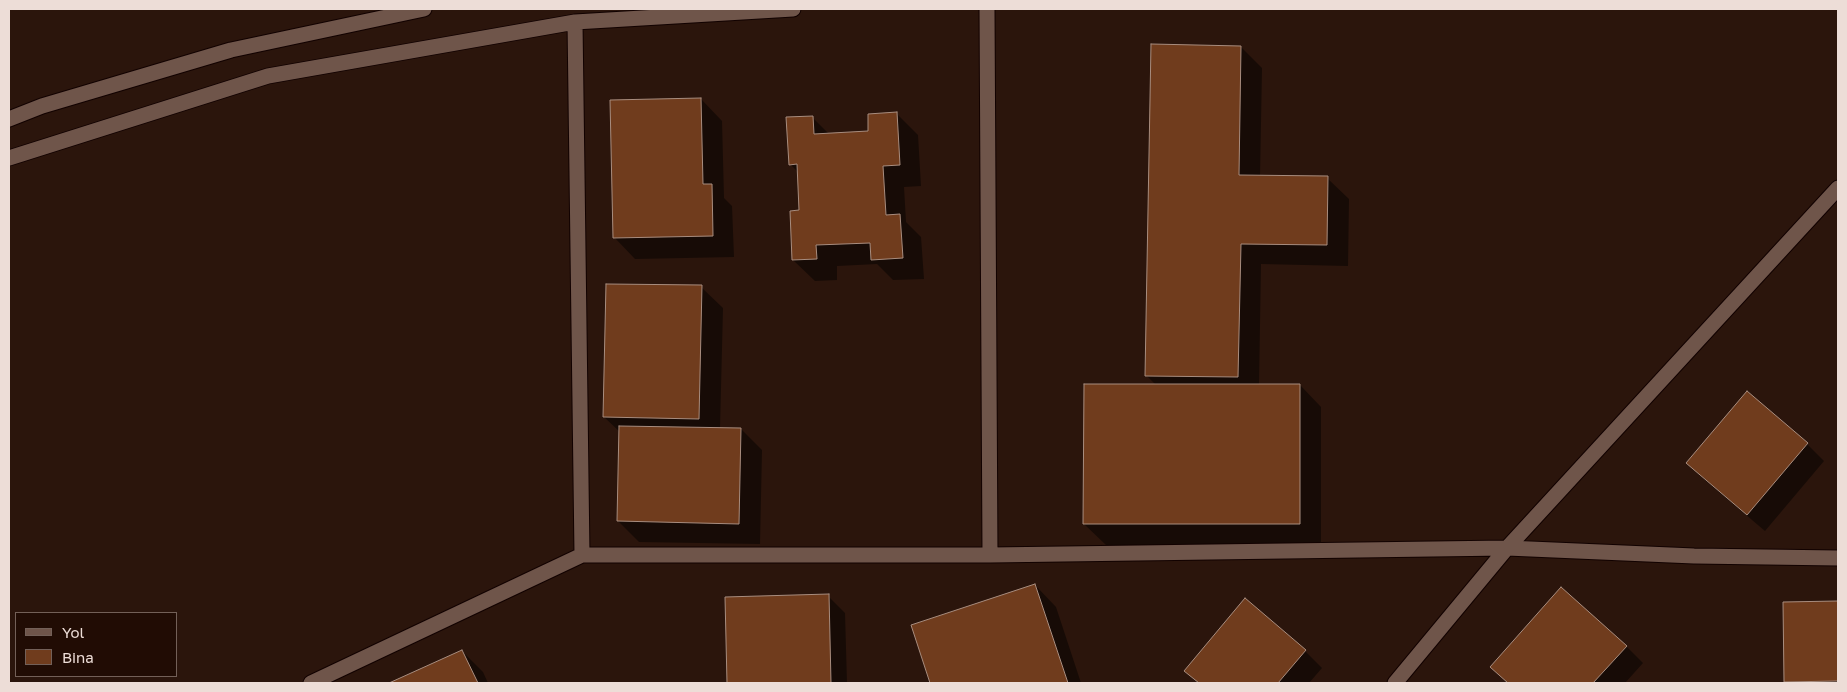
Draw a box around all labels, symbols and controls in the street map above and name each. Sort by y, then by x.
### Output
legend [15,612,178,677]
text: Yol [62,623,84,641]
text: Bina [62,648,94,666]

